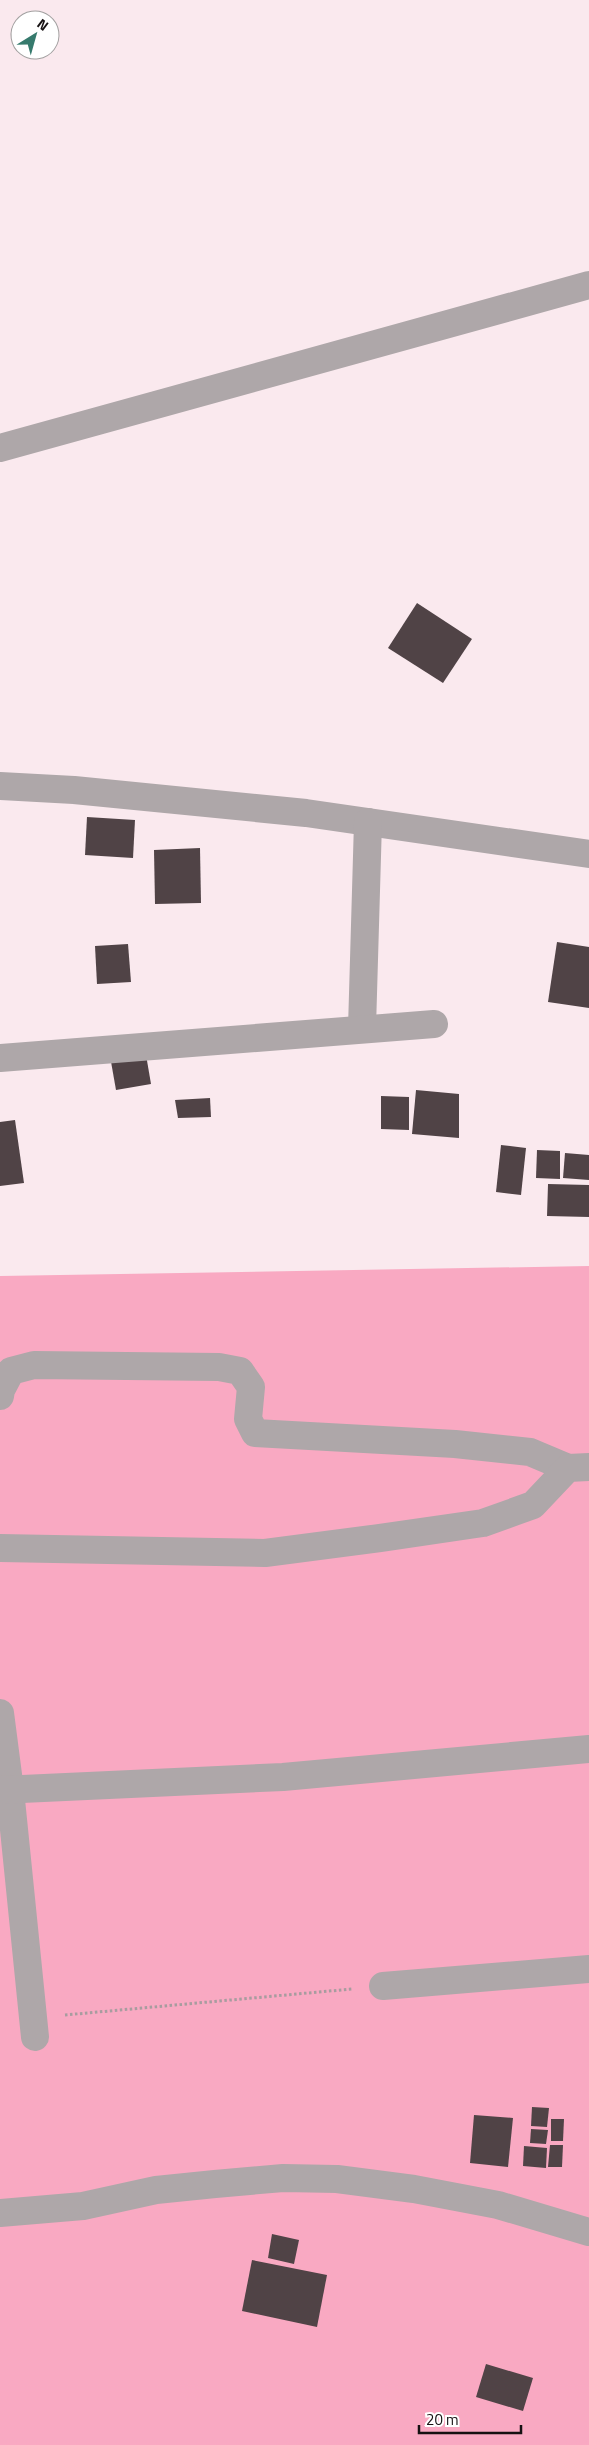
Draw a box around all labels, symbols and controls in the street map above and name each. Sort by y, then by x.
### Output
north arrow [10,10,60,60]
text: N [33,13,53,36]
scale bar [419,2402,522,2434]
text: 20 m [426,2408,459,2431]

